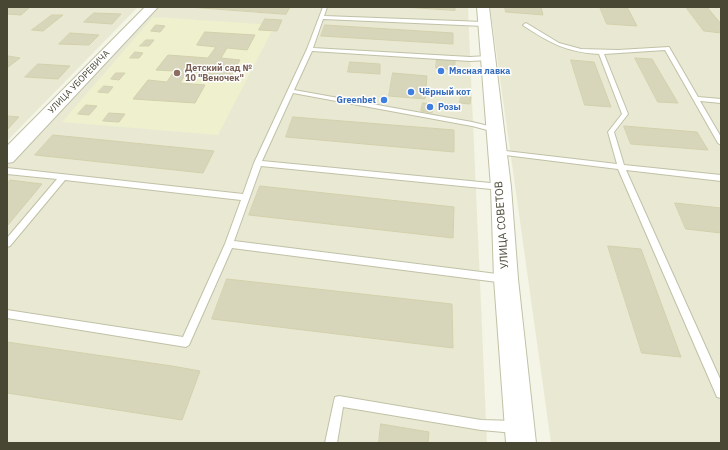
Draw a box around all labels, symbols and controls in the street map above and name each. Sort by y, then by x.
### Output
street label: УЛИЦА УБОРЕВИЧА [46,48,112,116]
place label: Детский сад № 10 "Веночек" [185,63,252,84]
marker: Мясная лавка [436,66,446,76]
place label: Мясная лавка [449,66,510,76]
marker: Детский сад № 10 "Веночек" [172,68,182,78]
marker: Чёрный кот [406,87,416,97]
place label: Чёрный кот [419,87,471,97]
place label: Greenbet [336,95,376,105]
marker: Greenbet [379,95,389,105]
marker: Розы [425,102,435,112]
place label: Розы [438,102,461,112]
street label: УЛИЦА СОВЕТОВ [492,181,512,269]

